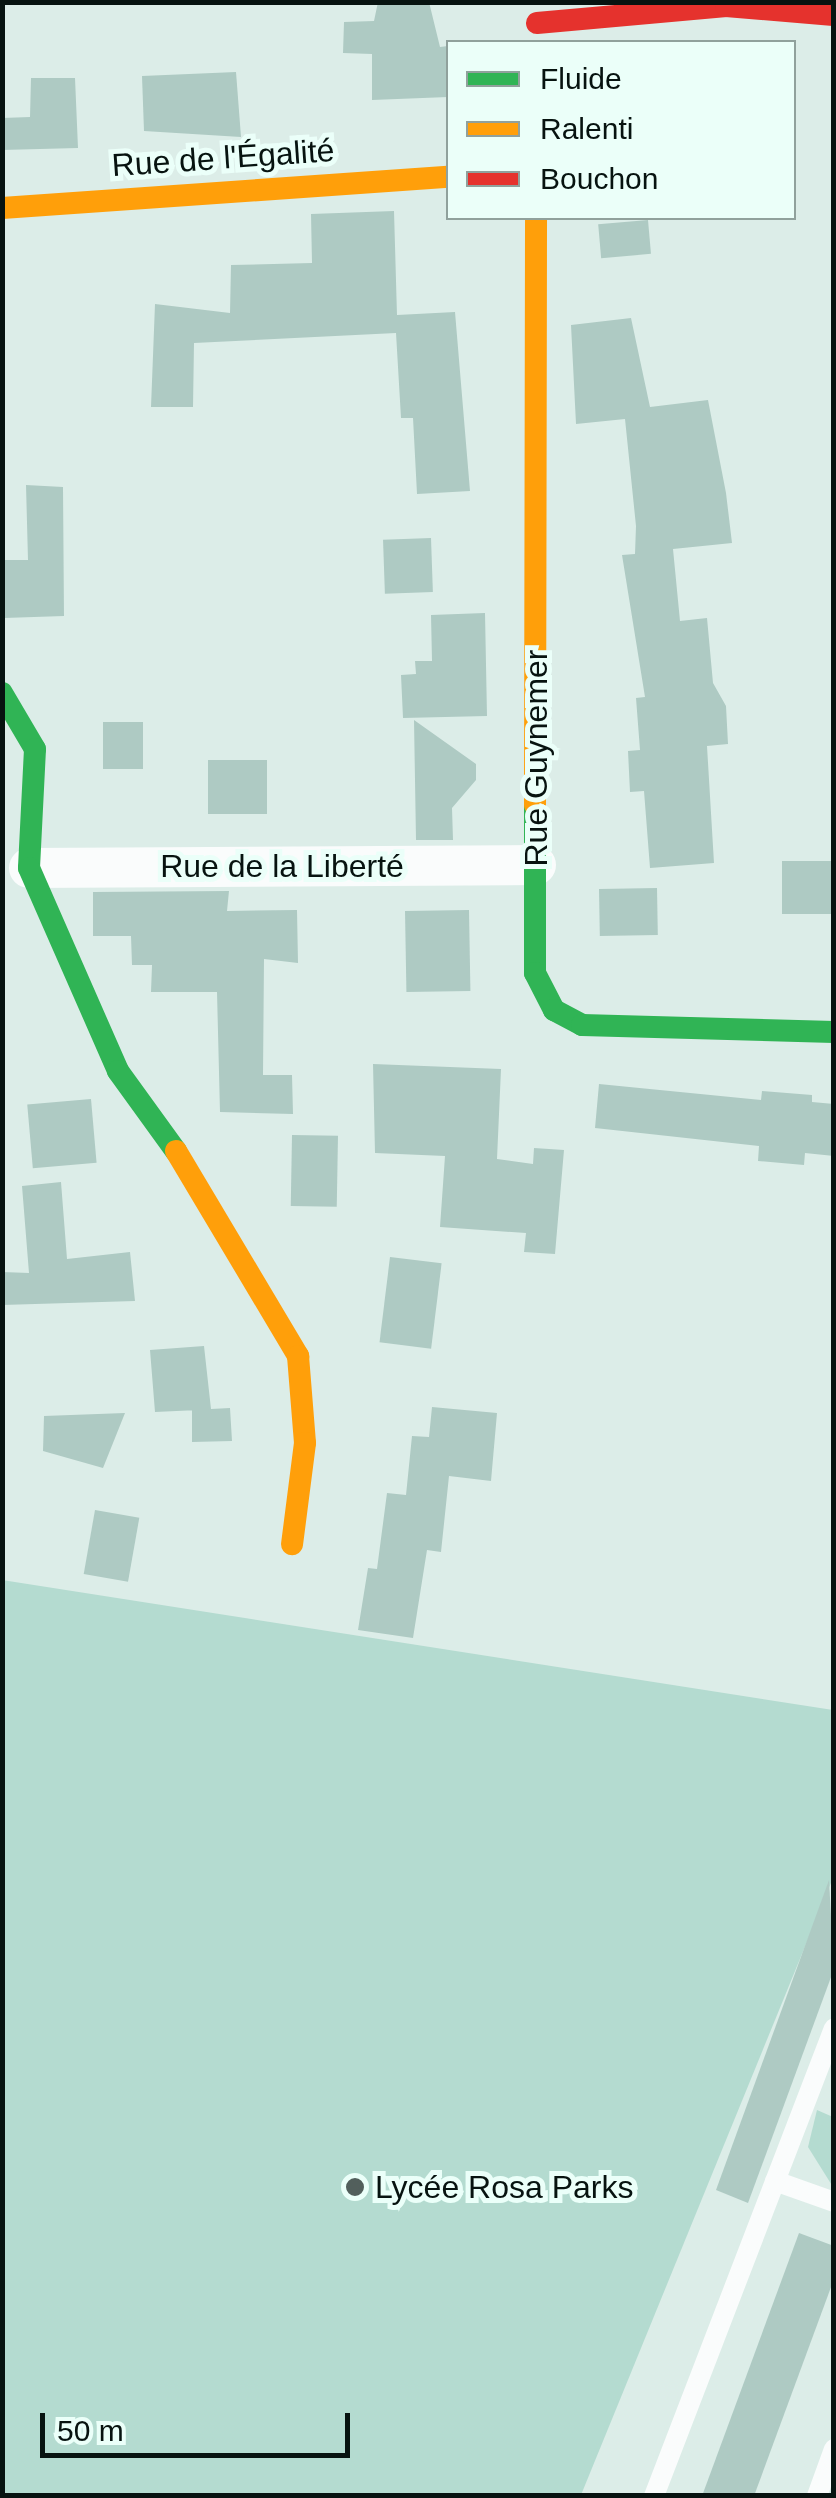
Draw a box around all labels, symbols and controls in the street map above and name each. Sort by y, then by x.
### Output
legend [446,40,796,220]
text: Fluide [540,62,622,95]
text: Ralenti [540,112,633,145]
street label: Rue de l'Égalité [110,131,336,185]
text: Bouchon [540,162,658,195]
street label: Rue Guynemer [517,650,555,866]
street label: Rue de la Liberté [160,847,404,885]
place label: Lycée Rosa Parks [375,2168,633,2206]
marker: Lycée Rosa Parks [344,2176,366,2198]
scale bar [45,2393,355,2455]
text: 50 m [57,2414,124,2447]

